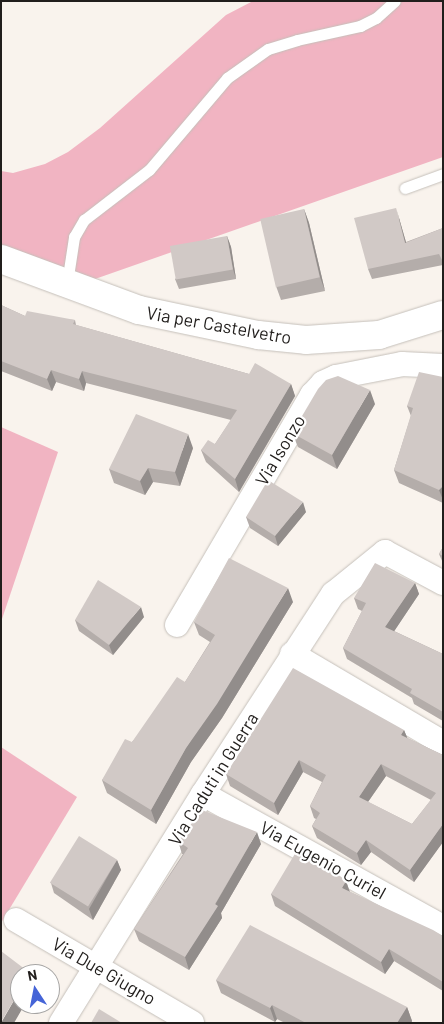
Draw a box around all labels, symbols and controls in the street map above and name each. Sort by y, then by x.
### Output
street label: Via per Castelvetro [145,302,293,348]
street label: Via Isonzo [250,411,310,489]
street label: Via Caduti in Guerra [163,709,263,849]
street label: Via Eugenio Curiel [256,816,390,904]
street label: Via Due Giugno [48,933,160,1009]
north arrow [10,964,60,1014]
text: N [26,966,38,984]

